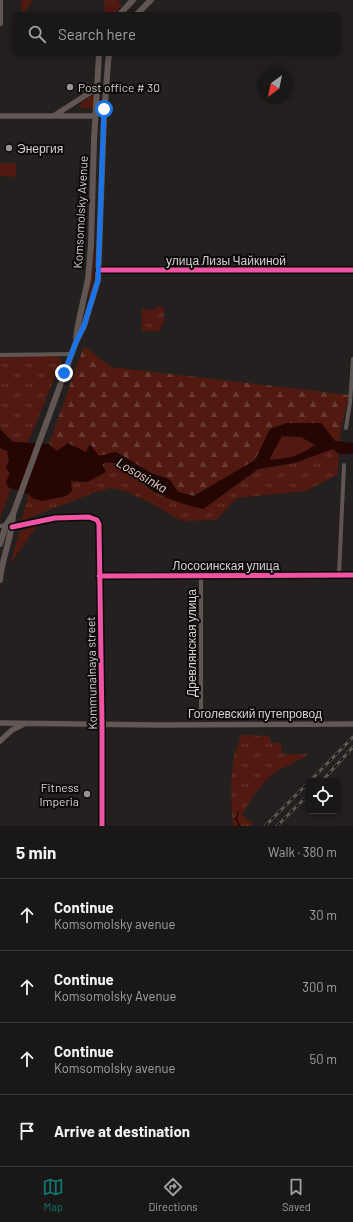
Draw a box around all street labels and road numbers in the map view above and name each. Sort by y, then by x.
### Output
street label: Komsomolsky Avenue [70,155,90,269]
street label: улица Лизы Чайкиной [166,253,286,268]
street label: Лососинская улица [173,558,280,573]
street label: Древлянская улица [184,589,199,697]
street label: Kommunalnaya street [83,616,99,730]
street label: Гоголевский путепровод [188,706,322,721]

